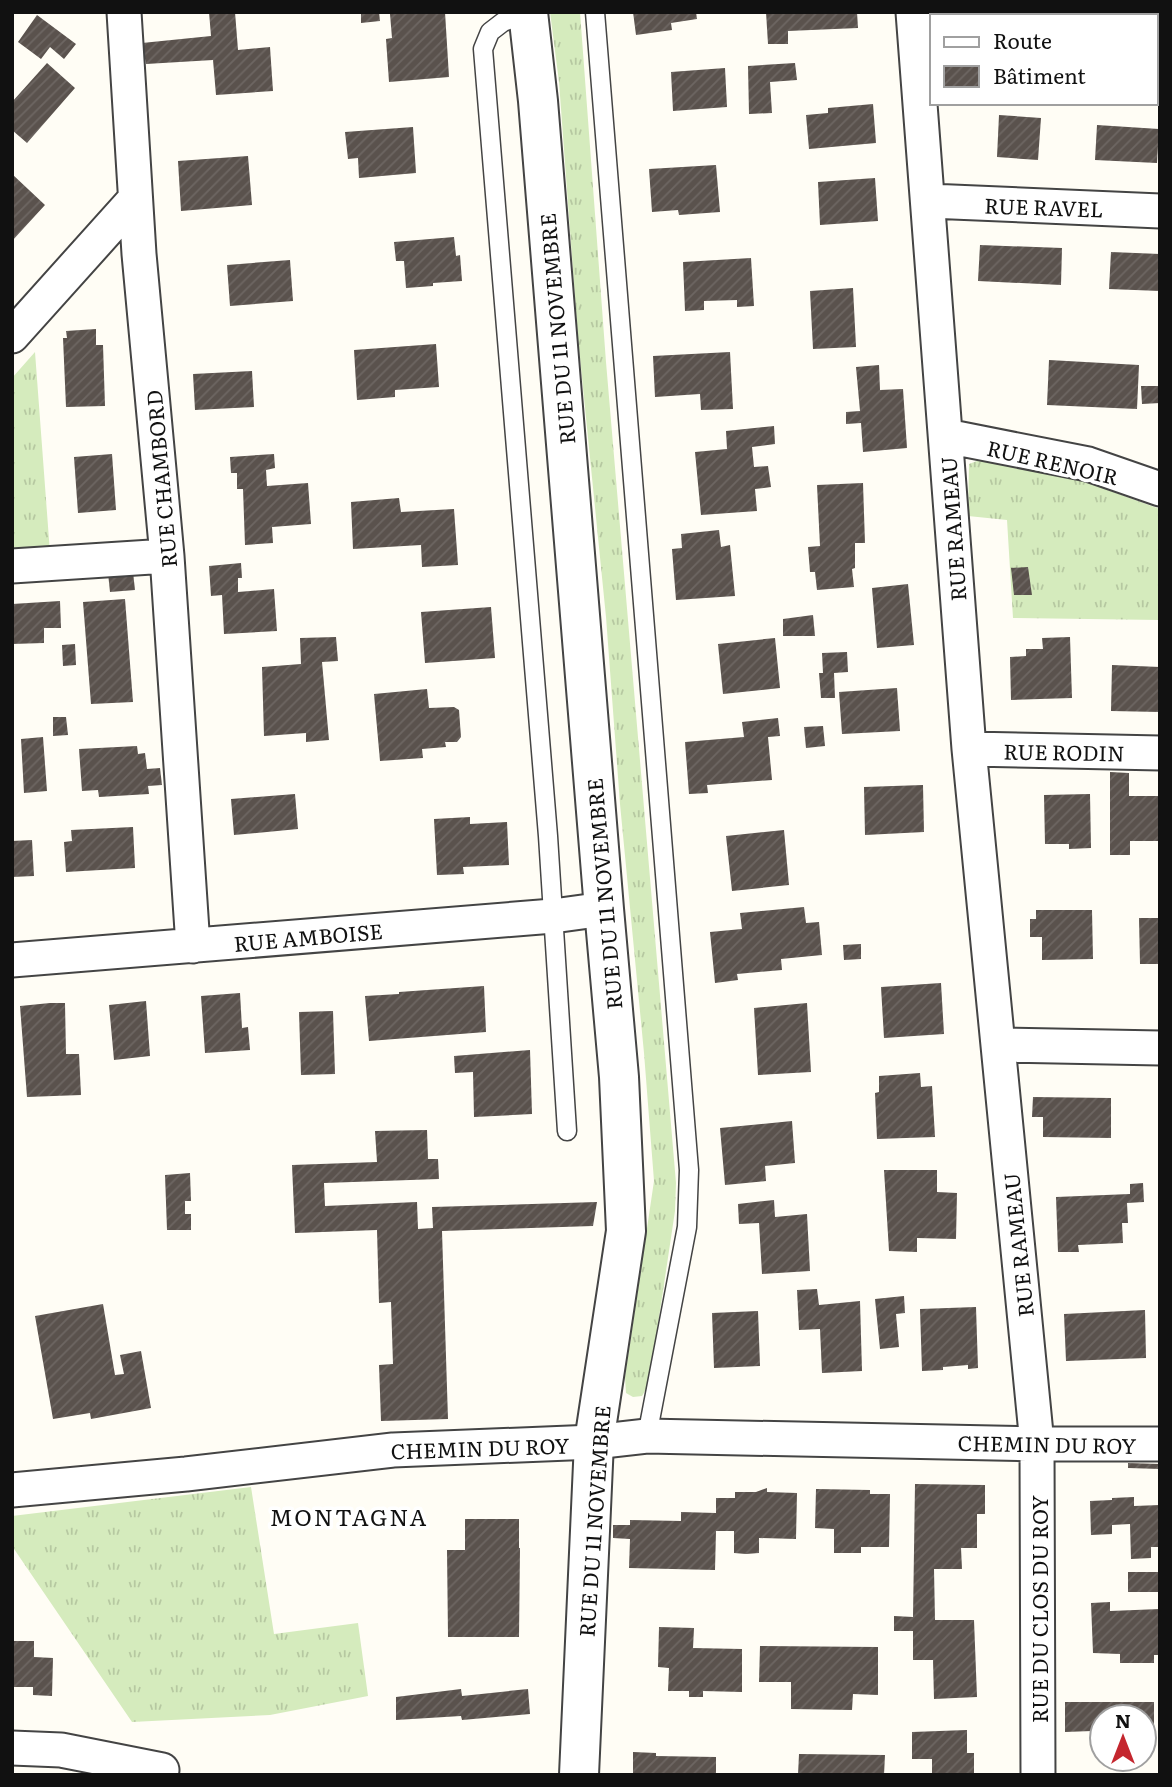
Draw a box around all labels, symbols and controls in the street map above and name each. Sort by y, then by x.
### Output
legend [930,14,1158,105]
text: Route [993,24,1052,55]
text: Bâtiment [993,59,1086,90]
street label: RUE RAVEL [984,188,1104,224]
street label: RUE DU 11 NOVEMBRE [530,212,582,446]
street label: RUE CHAMBORD [137,389,183,569]
street label: RUE RENOIR [984,431,1122,491]
street label: RUE RAMEAU [931,456,973,602]
street label: RUE RODIN [1003,734,1125,768]
street label: RUE DU 11 NOVEMBRE [577,777,629,1011]
street label: RUE AMBOISE [232,914,384,958]
street label: RUE RAMEAU [994,1171,1040,1319]
street label: RUE DU 11 NOVEMBRE [569,1404,617,1638]
street label: CHEMIN DU ROY [957,1426,1137,1460]
street label: CHEMIN DU ROY [390,1428,570,1466]
street label: RUE DU CLOS DU ROY [1023,1495,1054,1723]
district label: MONTAGNA [270,1499,428,1533]
north arrow [1088,1703,1158,1773]
text: N [1115,1706,1131,1734]

